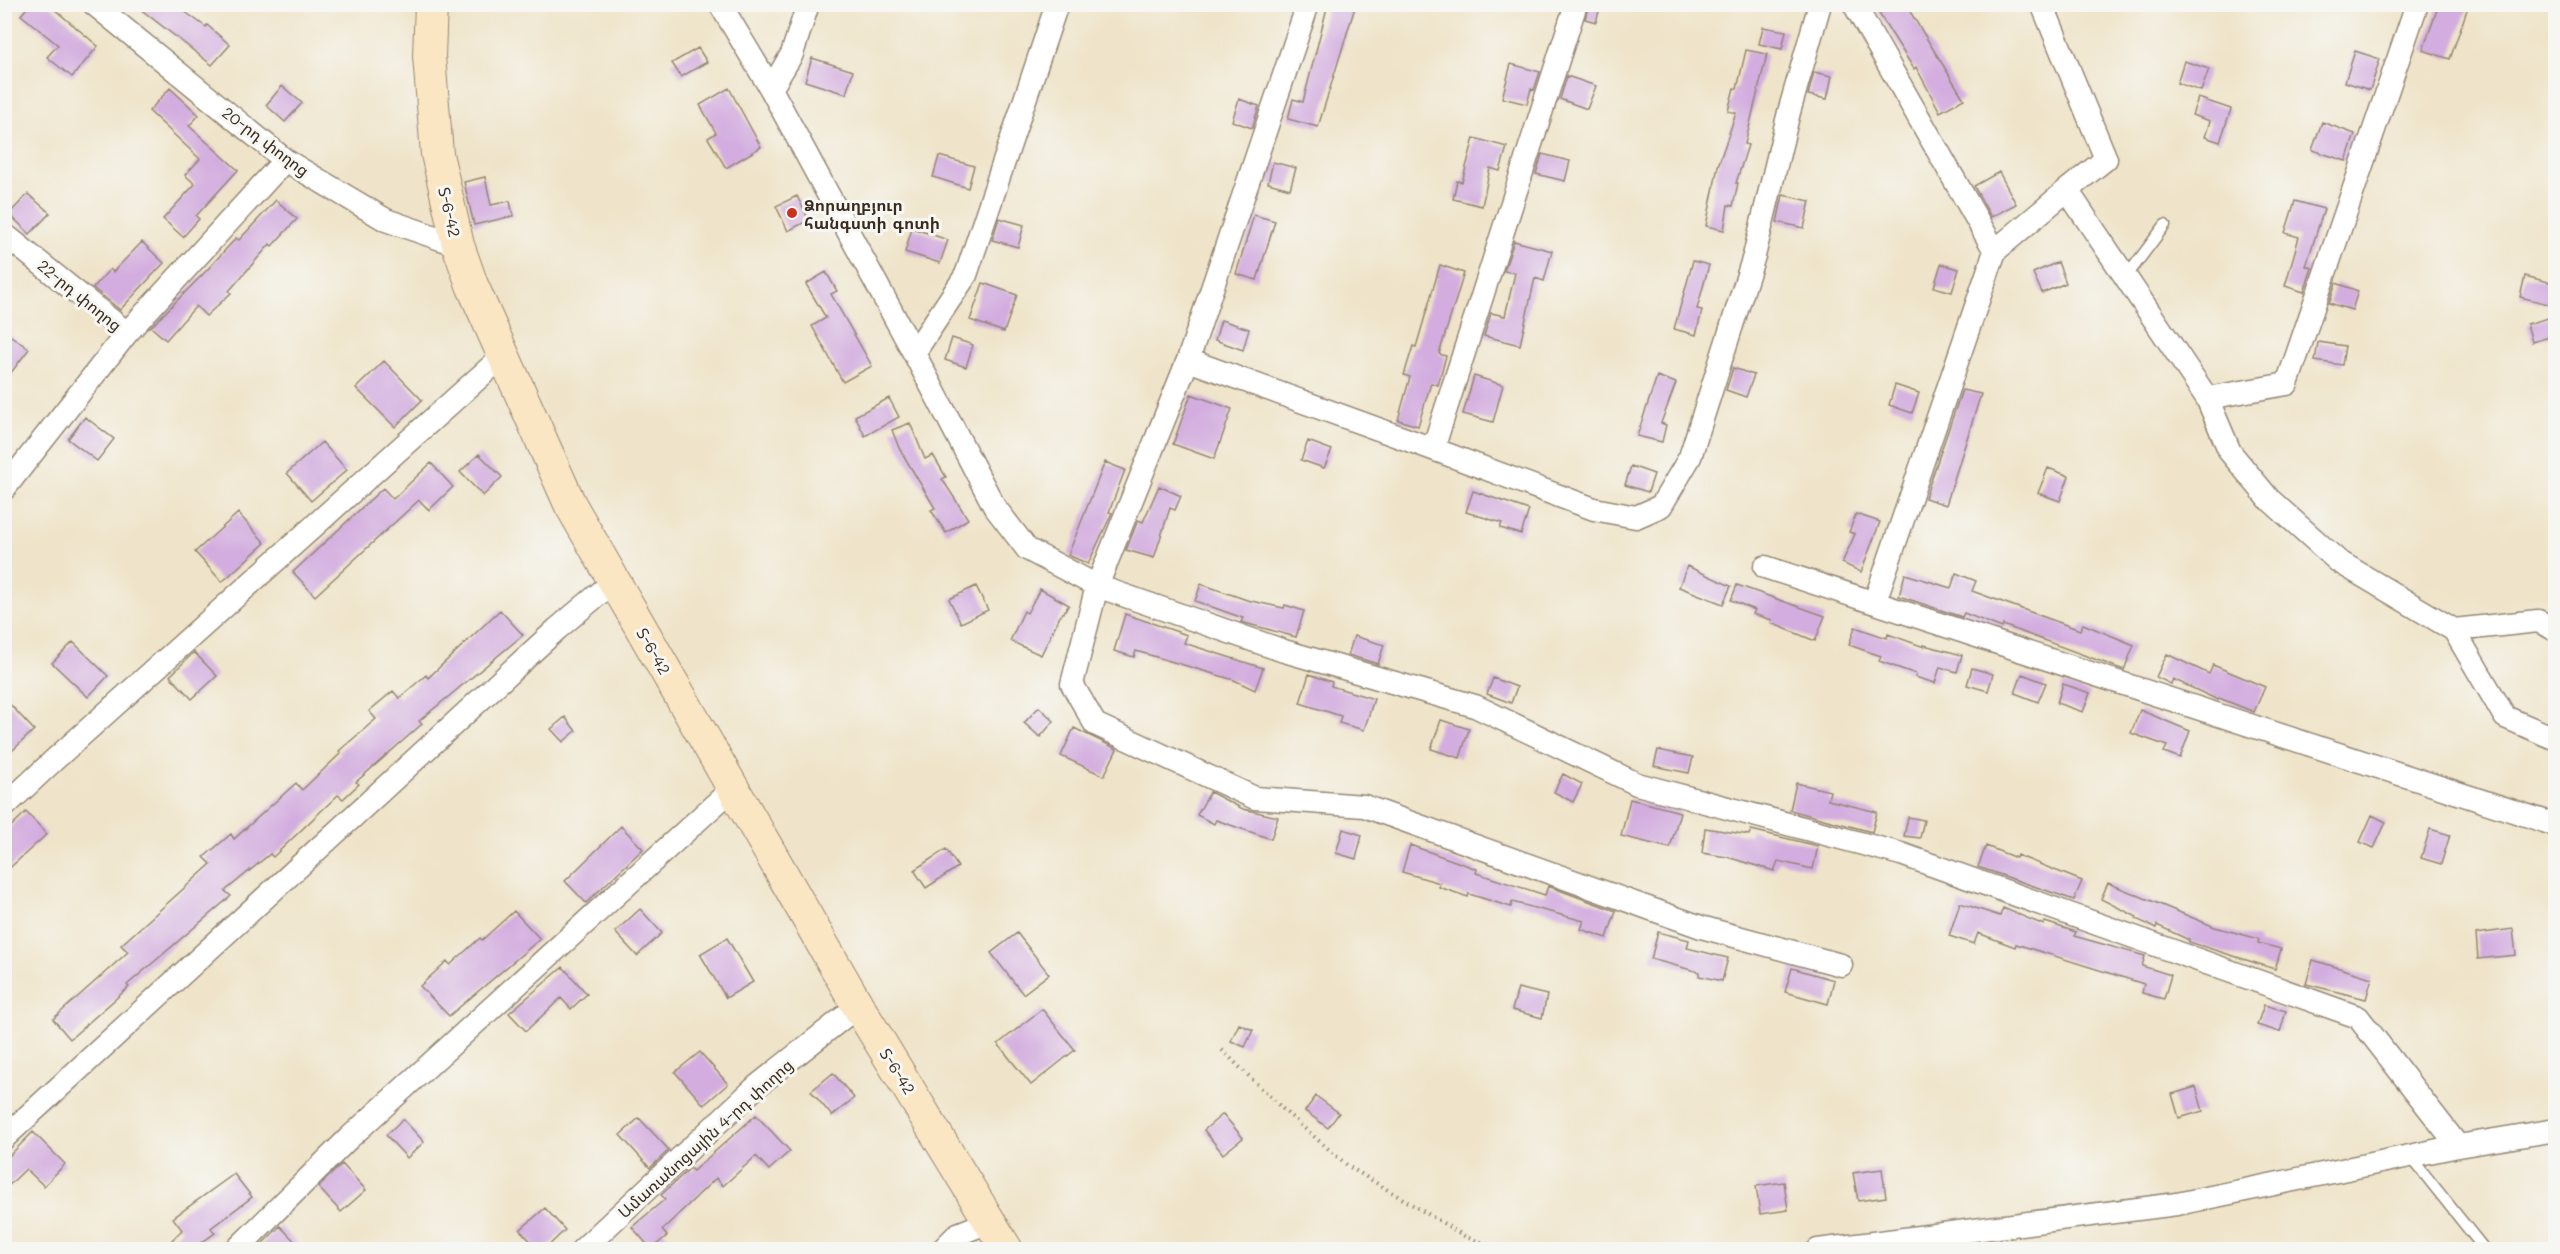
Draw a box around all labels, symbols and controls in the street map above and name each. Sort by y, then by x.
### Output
street label: 20-րդ փողոց [218,102,314,180]
street label: Տ-6-42 [434,185,466,239]
place label: Ձորաղբյուր հանգստի գոտի [804,194,940,233]
marker: Ձորաղբյուր հանգստի գոտի [785,206,799,220]
street label: 22-րդ փողոց [34,255,126,335]
street label: Տ-6-42 [632,624,676,678]
street label: Տ-6-42 [876,1044,920,1098]
street label: Ամառանոցային 4-րդ փողոց [613,1054,797,1222]

